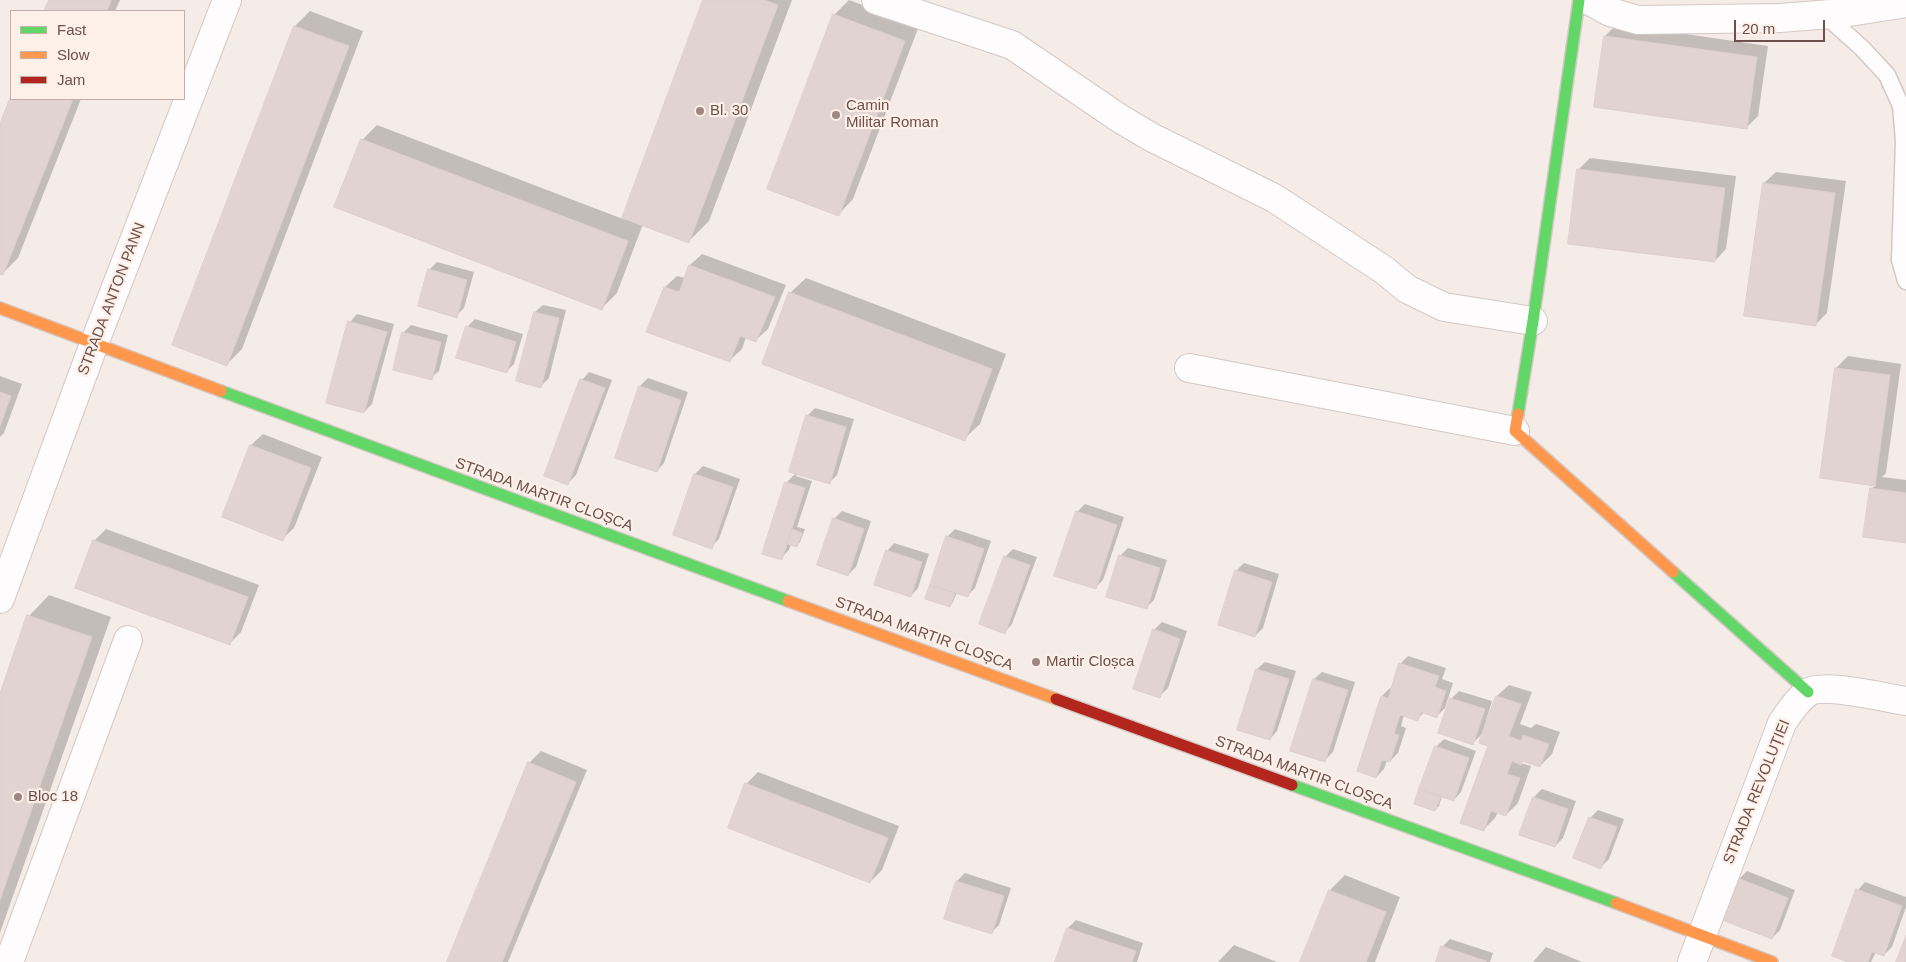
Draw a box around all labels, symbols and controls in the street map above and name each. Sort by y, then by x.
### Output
legend [10,10,185,100]
scale bar [1736,10,1827,42]
text: 20 m [1742,20,1775,37]
text: Fast [57,21,86,38]
text: Slow [57,46,90,63]
text: Jam [57,71,85,88]
place label: Camin Militar Roman [846,97,939,132]
place label: Bl. 30 [710,102,748,120]
marker: Bl. 30 [694,105,706,117]
marker: Camin Militar Roman [830,109,842,121]
street label: STRADA ANTON PANN [75,220,149,378]
street label: STRADA MARTIR CLOȘCA [453,454,635,536]
street label: STRADA MARTIR CLOȘCA [833,593,1015,675]
place label: Martir Cloșca [1046,653,1134,671]
marker: Martir Cloșca [1030,656,1042,668]
street label: STRADA REVOLUȚIEI [1720,717,1794,867]
street label: STRADA MARTIR CLOȘCA [1213,732,1395,814]
place label: Bloc 18 [28,788,78,806]
marker: Bloc 18 [12,791,24,803]

